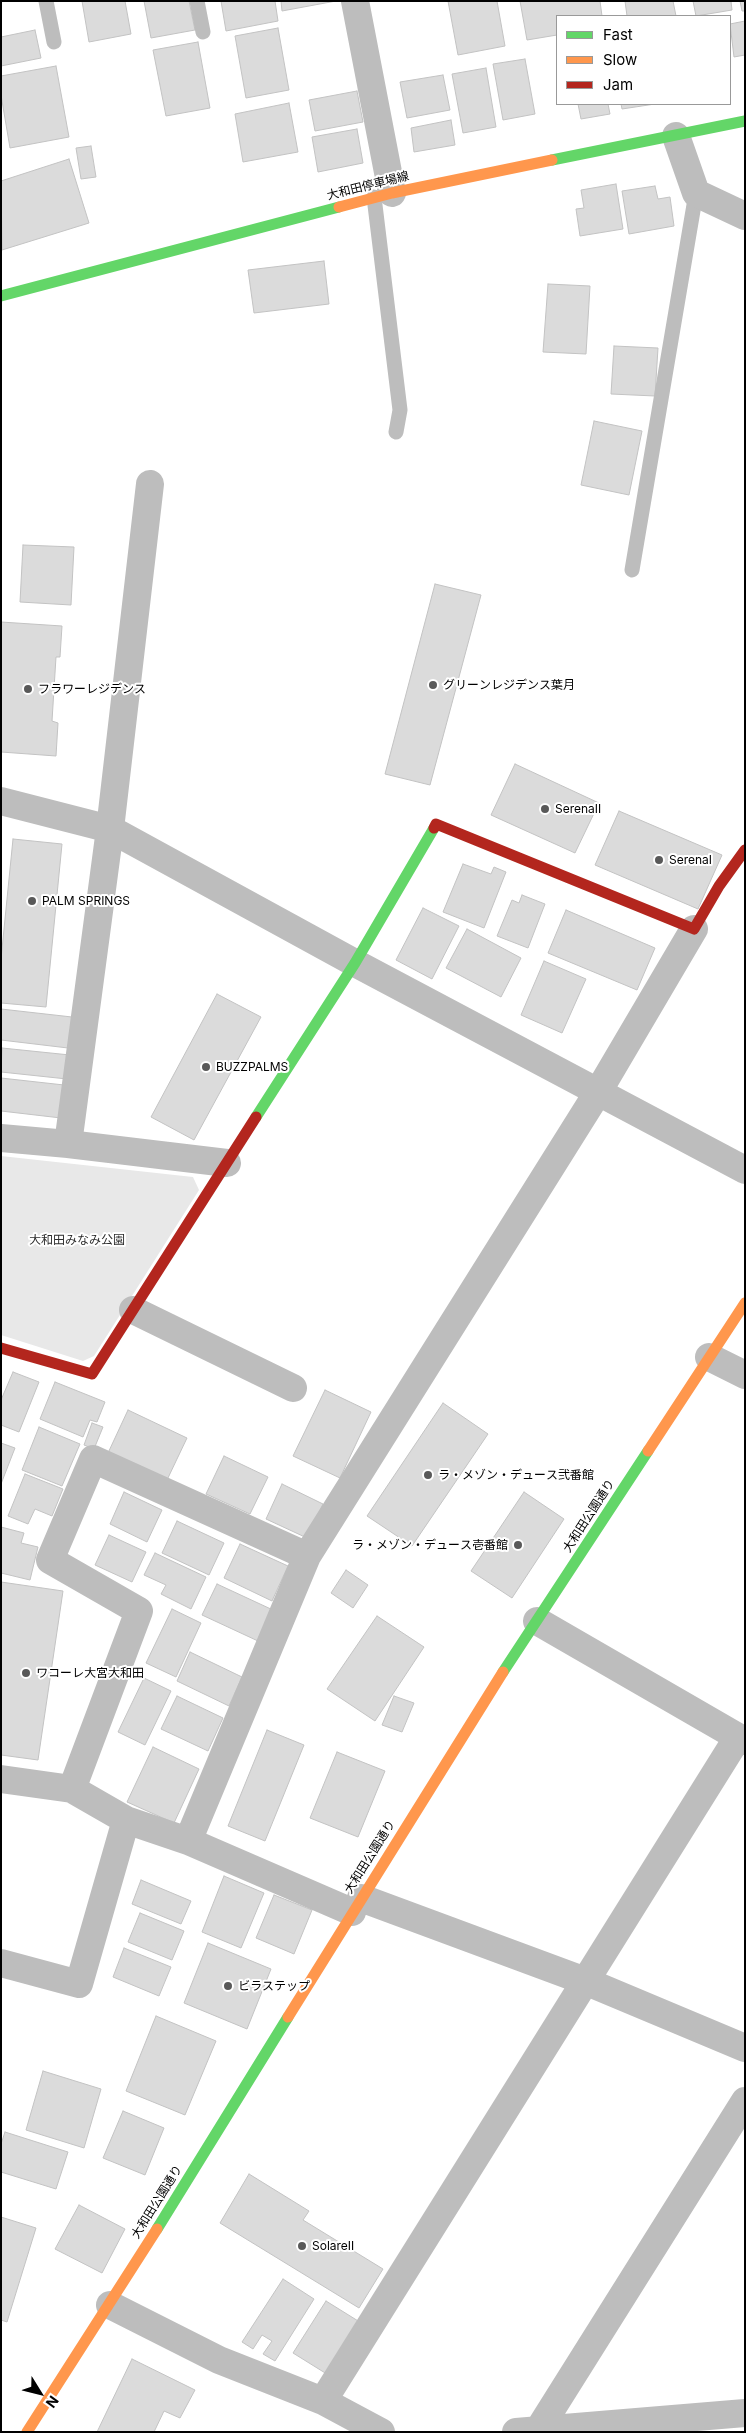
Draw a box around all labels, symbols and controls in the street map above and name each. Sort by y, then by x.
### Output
legend [556,15,731,105]
text: Fast [603,25,633,44]
text: Slow [603,50,637,69]
text: Jam [603,75,633,94]
street label: 大和田停車場線 [326,169,410,203]
place label: グリーンレジデンス葉月 [443,678,575,692]
marker: グリーンレジデンス葉月 [427,679,439,691]
place label: フラワーレジデンス [38,682,146,696]
marker: フラワーレジデンス [22,683,34,695]
place label: SerenaⅡ [555,802,601,816]
marker: SerenaⅡ [539,803,551,815]
place label: SerenaⅠ [669,853,712,867]
marker: SerenaⅠ [653,854,665,866]
place label: PALM SPRINGS [42,894,130,908]
marker: PALM SPRINGS [26,895,38,907]
place label: BUZZPALMS [216,1060,288,1074]
marker: BUZZPALMS [200,1061,212,1073]
park label: 大和田みなみ公園 [29,1233,125,1247]
place label: ラ・メゾン・デュース弐番館 [438,1468,594,1482]
marker: ラ・メゾン・デュース弐番館 [422,1469,434,1481]
street label: 大和田公園通り [560,1477,618,1555]
place label: ラ・メゾン・デュース壱番館 [352,1538,508,1552]
marker: ラ・メゾン・デュース壱番館 [512,1539,524,1551]
place label: ワコーレ大宮大和田 [36,1666,144,1680]
marker: ワコーレ大宮大和田 [20,1667,32,1679]
street label: 大和田公園通り [342,1818,398,1896]
place label: ビラステップ [238,1979,310,1993]
marker: ビラステップ [222,1980,234,1992]
street label: 大和田公園通り [129,2163,185,2241]
place label: SolareⅡ [312,2239,354,2253]
marker: SolareⅡ [296,2240,308,2252]
north arrow [15,2368,65,2418]
text: N [43,2393,63,2411]

